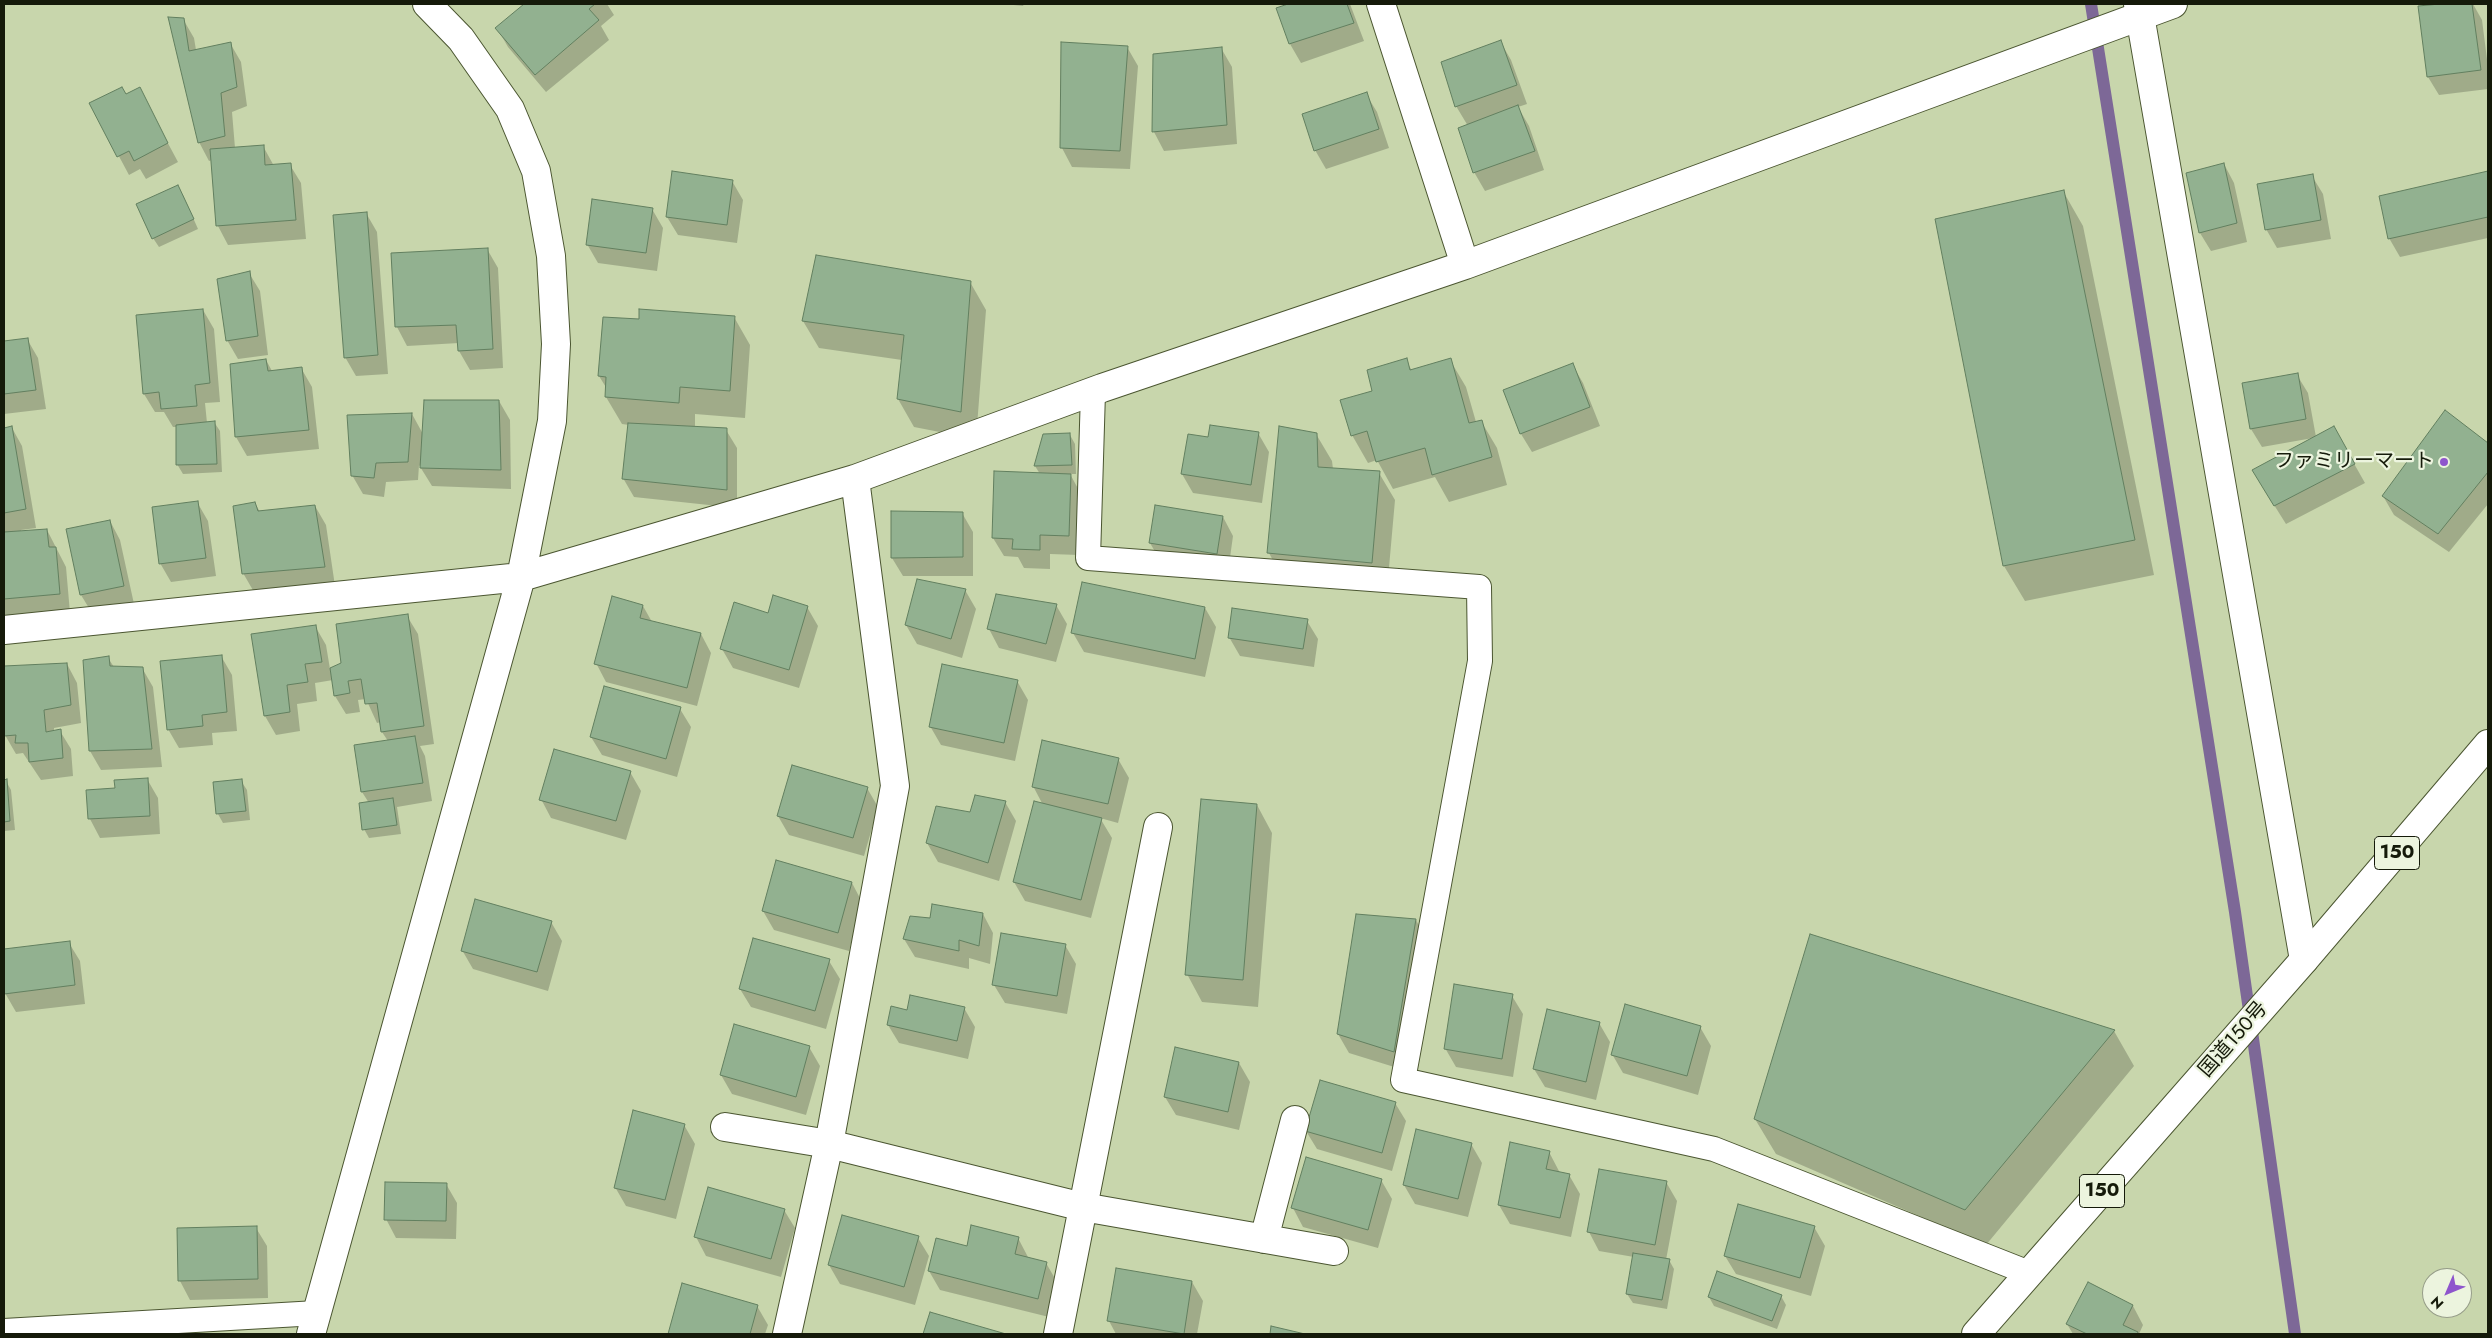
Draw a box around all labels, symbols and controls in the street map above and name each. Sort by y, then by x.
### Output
place label: ファミリーマート [2274,450,2434,474]
marker: ファミリーマート [2438,456,2450,468]
road number: 150 [2374,836,2420,870]
street label: 国道150号 [2195,997,2273,1083]
road number: 150 [2080,1174,2124,1208]
north arrow [2422,1268,2472,1318]
text: N [2426,1292,2448,1314]

